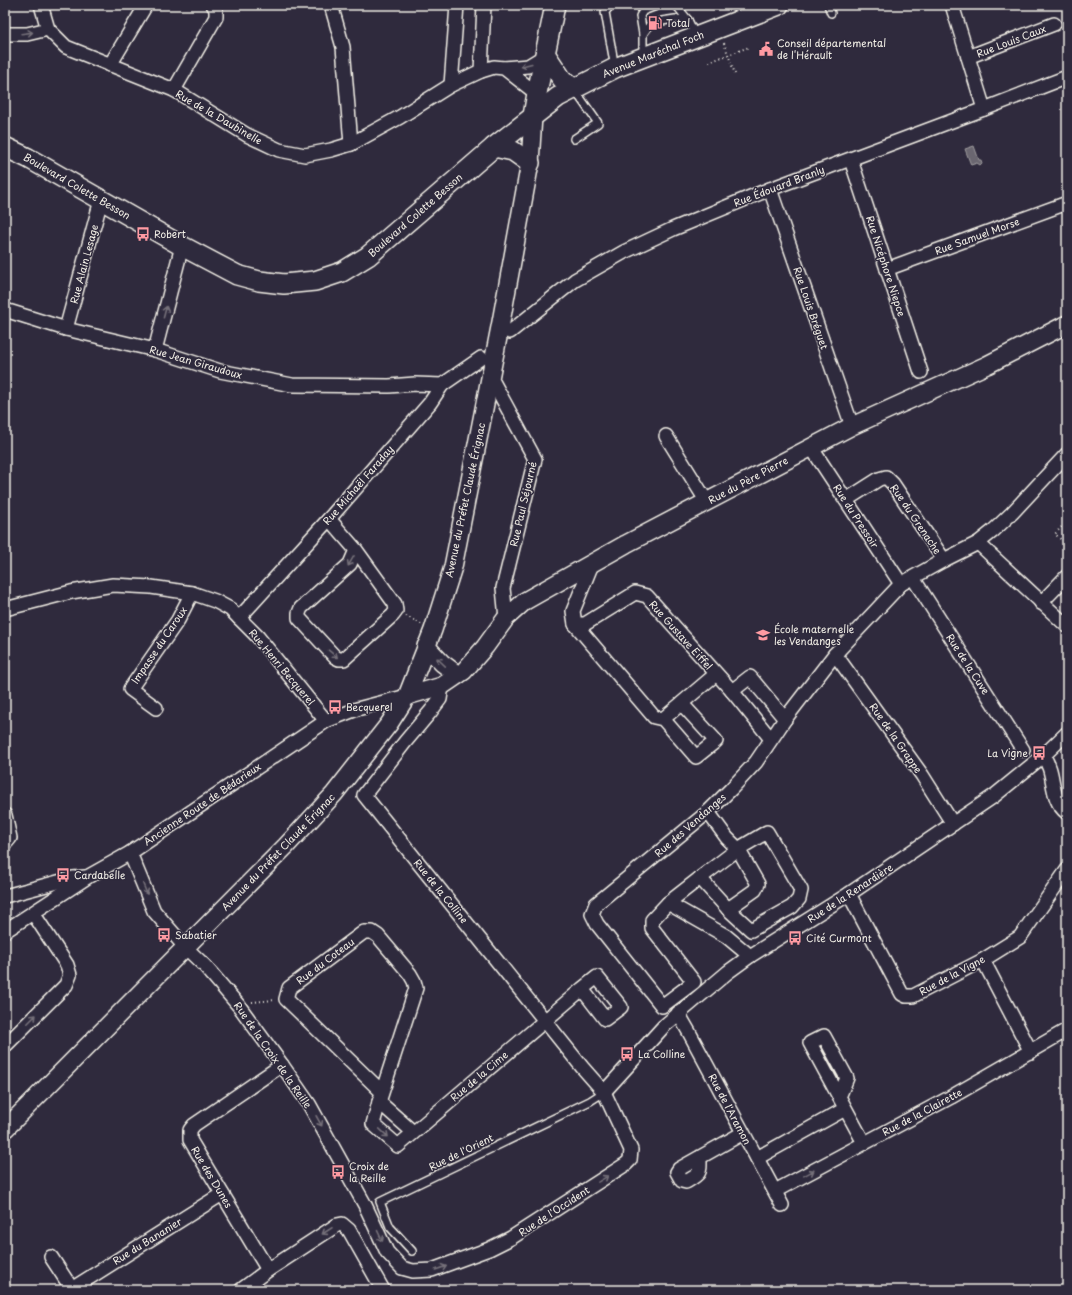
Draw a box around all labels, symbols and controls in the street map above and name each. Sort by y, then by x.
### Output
fuel station icon: Total [647,15,663,31]
place label: Total [666,15,690,30]
street label: Rue Louis Caux [974,20,1048,61]
street label: Avenue Maréchal Foch [600,26,706,81]
one-way arrow [20,29,33,37]
place label: Conseil départemental de l'Hérault [777,35,886,62]
public building icon: Conseil départemental de l'Hérault [758,41,774,57]
one-way arrow [519,62,532,69]
street label: Rue de la Daubinelle [173,86,265,147]
street label: Boulevard Colette Besson [21,149,133,222]
street label: Rue Édouard Branly [731,161,827,210]
street label: Boulevard Colette Besson [364,169,465,260]
street label: Rue Samuel Morse [932,213,1021,258]
street label: Rue Nicéphore Niepce [863,214,910,318]
street label: Rue Alain Lesage [66,222,101,305]
bus stop icon: Robert [135,226,151,242]
place label: Robert [154,226,186,241]
street label: Rue Louis Bréguet [790,265,833,351]
one-way arrow [161,306,169,319]
street label: Rue Jean Giraudoux [148,341,245,382]
street label: Avenue du Préfet Claude Érignac [441,421,488,579]
street label: Rue Michaël Faraday [319,441,397,528]
street label: Rue du Père Pierre [705,452,790,507]
street label: Rue Paul Séjourné [505,459,540,548]
street label: Rue du Pressoir [830,481,883,551]
street label: Rue du Grenache [887,481,945,557]
one-way arrow [346,555,354,567]
street label: Rue Gustave Eiffel [646,597,717,673]
street label: Impasse du Caroux [127,603,190,686]
place label: École maternelle les Vendanges [774,621,855,648]
street label: Rue Henri Becquerel [246,625,319,708]
school or university icon: École maternelle les Vendanges [755,627,771,643]
street label: Rue de la Cuve [943,630,994,698]
one-way arrow [328,650,339,659]
one-way arrow [436,657,446,666]
bus stop icon: Becquerel [327,699,343,715]
place label: Becquerel [346,699,393,714]
street label: Rue de la Grappe [867,700,926,776]
place label: La Vigne [987,745,1028,760]
bus stop icon: La Vigne [1031,745,1047,761]
street label: Ancienne Route de Bédarieux [140,759,263,849]
street label: Rue des Vendanges [651,789,729,860]
street label: Avenue du Préfet Claude Érignac [217,790,338,914]
street label: Rue de la Colline [411,855,472,926]
street label: Rue de la Renardière [804,859,896,926]
bus stop icon: Cardabelle [55,867,71,883]
place label: Cardabelle [74,867,126,882]
one-way arrow [141,882,149,894]
bus stop icon: Sabatier [156,927,172,943]
place label: Sabatier [175,927,217,942]
bus stop icon: Cité Curmont [787,930,803,946]
place label: Cité Curmont [806,930,872,945]
street label: Rue du Coteau [292,934,357,988]
street label: Rue de la Vigne [916,951,988,998]
street label: Rue de la Croix de la Reille [231,998,316,1111]
one-way arrow [27,1014,37,1024]
bus stop icon: La Colline [619,1046,635,1062]
place label: La Colline [638,1046,686,1061]
street label: Rue de la Cime [447,1047,511,1104]
street label: Rue de l'Aramon [705,1071,755,1147]
street label: Rue de la Clairette [879,1084,964,1139]
one-way arrow [315,1115,323,1127]
one-way arrow [378,1128,388,1137]
street label: Rue de l'Orient [426,1129,496,1174]
street label: Rue des Dunes [188,1143,237,1211]
place label: Croix de la Reille [349,1158,390,1185]
bus stop icon: Croix de la Reille [330,1164,346,1180]
one-way arrow [803,1168,815,1176]
one-way arrow [597,1175,608,1183]
street label: Rue de l'Occident [515,1182,592,1239]
street label: Rue du Bananier [109,1213,185,1268]
one-way arrow [321,1228,333,1236]
one-way arrow [377,1230,384,1242]
one-way arrow [434,1263,446,1271]

